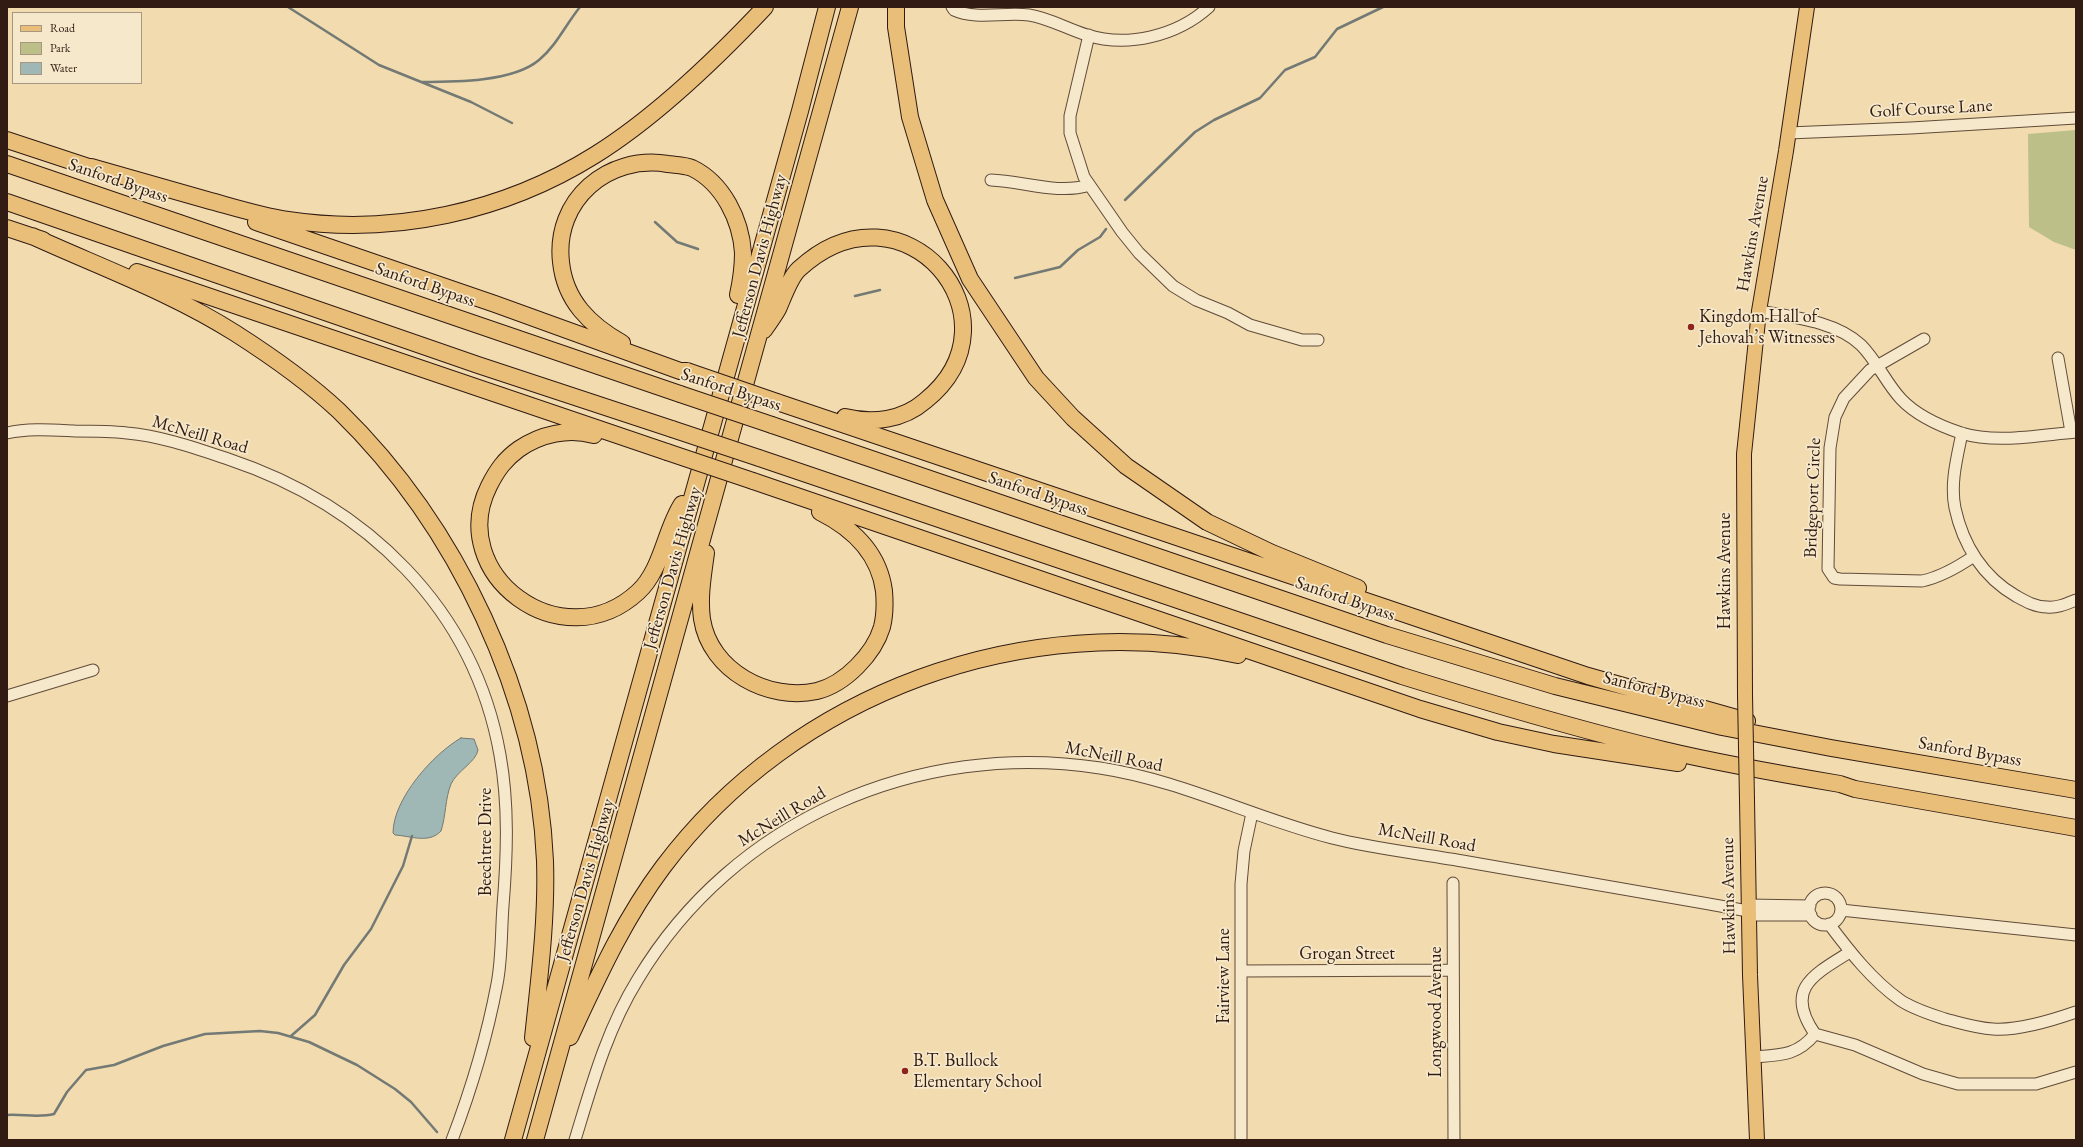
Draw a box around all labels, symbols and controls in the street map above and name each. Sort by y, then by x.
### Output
legend [12,12,142,84]
text: Road [50,20,75,36]
text: Park [50,40,70,56]
text: Water [50,60,77,76]
street label: Golf Course Lane [1869,95,1993,123]
street label: Sanford Bypass [65,154,171,208]
street label: Jefferson Davis Highway [728,172,792,340]
street label: Hawkins Avenue [1732,174,1774,294]
street label: Sanford Bypass [372,258,478,312]
place label: Kingdom Hall of Jehovah’s Witnesses [1699,306,1835,348]
marker: Kingdom Hall of Jehovah’s Witnesses [1686,322,1696,332]
street label: Sanford Bypass [678,364,784,416]
street label: McNeill Road [150,411,250,459]
street label: Bridgeport Circle [1800,437,1826,559]
street label: Sanford Bypass [985,467,1091,521]
street label: Jefferson Davis Highway [639,484,707,652]
street label: Hawkins Avenue [1714,512,1736,630]
street label: Sanford Bypass [1292,572,1398,626]
street label: Sanford Bypass [1601,667,1707,713]
street label: Sanford Bypass [1917,732,2023,772]
street label: McNeill Road [1063,737,1165,777]
street label: McNeill Road [734,782,830,852]
street label: Beechtree Drive [475,788,497,896]
street label: Jefferson Davis Highway [552,796,620,964]
street label: McNeill Road [1376,819,1478,857]
street label: Hawkins Avenue [1717,837,1741,955]
street label: Fairview Lane [1213,928,1235,1024]
street label: Grogan Street [1299,943,1395,965]
street label: Longwood Avenue [1425,947,1447,1077]
place label: B.T. Bullock Elementary School [913,1050,1042,1092]
marker: B.T. Bullock Elementary School [900,1066,910,1076]

